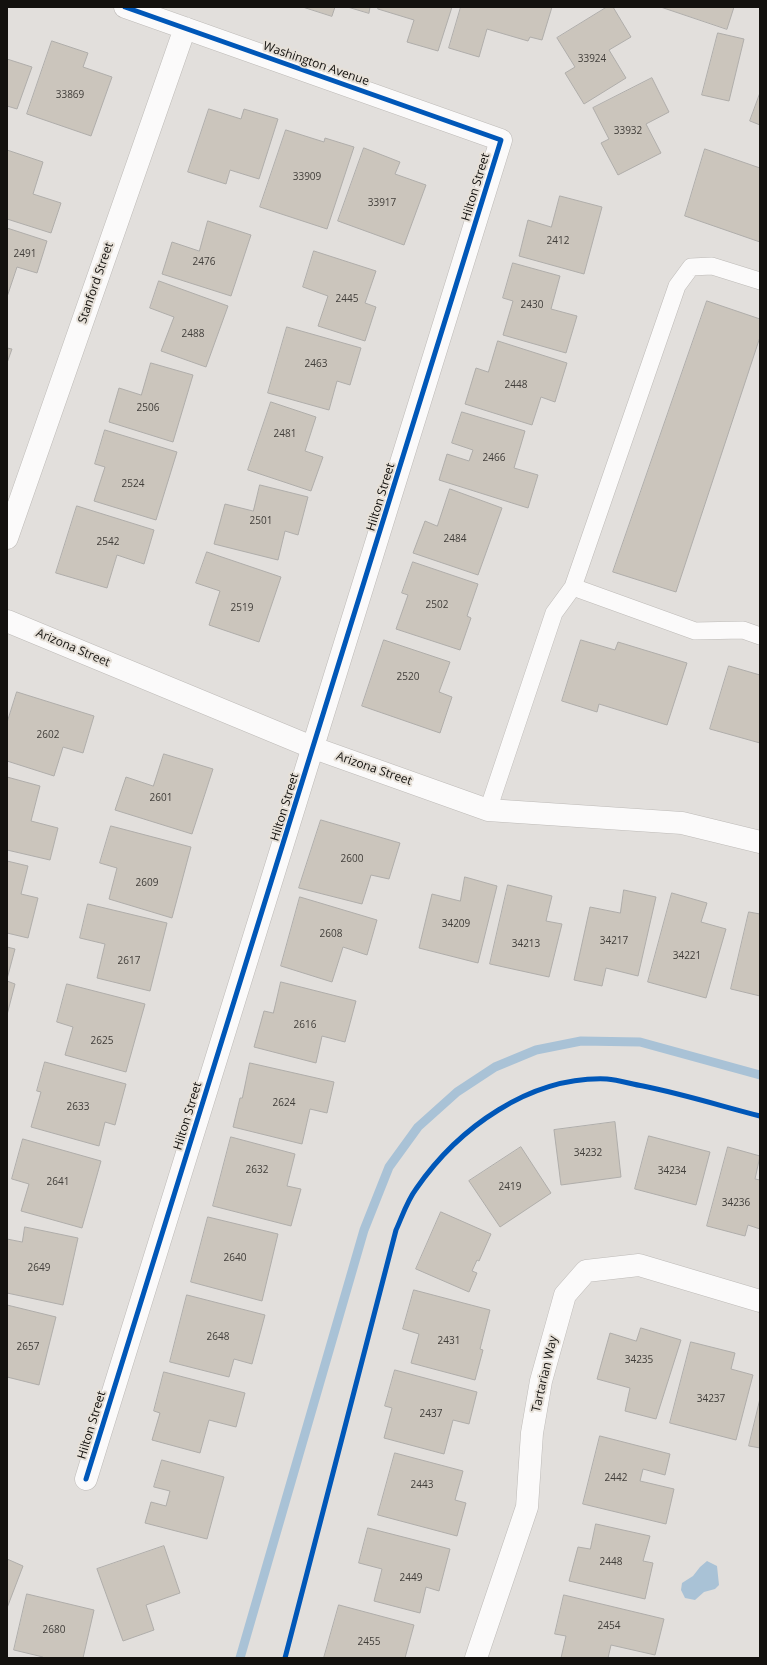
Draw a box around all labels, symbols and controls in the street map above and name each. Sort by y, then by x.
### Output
street label: Washington Avenue [261,39,371,89]
house number: 33924 [578,53,606,65]
house number: 33869 [56,89,84,101]
house number: 33932 [614,125,642,137]
street label: Hilton Street [459,151,493,223]
house number: 33909 [293,171,321,183]
house number: 33917 [368,197,396,209]
house number: 2412 [547,235,569,247]
street label: Stanford Street [75,240,117,326]
house number: 2491 [14,248,36,260]
house number: 2476 [193,256,215,268]
house number: 2445 [336,293,358,305]
house number: 2430 [521,299,543,311]
house number: 2488 [182,328,204,340]
house number: 2463 [305,358,327,370]
house number: 2448 [505,379,527,391]
house number: 2506 [137,402,159,414]
house number: 2481 [274,428,296,440]
house number: 2466 [483,452,505,464]
street label: Hilton Street [364,461,398,533]
house number: 2524 [122,478,144,490]
house number: 2501 [250,515,272,527]
house number: 2484 [444,533,466,545]
house number: 2542 [97,536,119,548]
house number: 2502 [426,599,448,611]
house number: 2519 [231,602,253,614]
street label: Arizona Street [34,626,112,670]
house number: 2520 [397,671,419,683]
house number: 2602 [37,729,59,741]
street label: Arizona Street [334,749,414,789]
street label: Hilton Street [268,771,302,843]
house number: 2601 [150,792,172,804]
house number: 2600 [341,853,363,865]
house number: 2609 [136,877,158,889]
house number: 34209 [442,918,470,930]
house number: 2608 [320,928,342,940]
house number: 34217 [600,935,628,947]
house number: 34213 [512,938,540,950]
house number: 34221 [673,950,701,962]
house number: 2617 [118,955,140,967]
house number: 2616 [294,1019,316,1031]
house number: 2625 [91,1035,113,1047]
street label: Hilton Street [171,1080,205,1152]
house number: 2624 [273,1097,295,1109]
house number: 2633 [67,1101,89,1113]
house number: 34232 [574,1147,602,1159]
house number: 2632 [246,1164,268,1176]
house number: 34234 [658,1165,686,1177]
house number: 2641 [47,1176,69,1188]
house number: 2419 [499,1181,521,1193]
house number: 34236 [722,1197,750,1209]
house number: 2640 [224,1252,246,1264]
house number: 2649 [28,1262,50,1274]
house number: 2648 [207,1331,229,1343]
street label: Tartarian Way [529,1334,561,1414]
house number: 2431 [438,1335,460,1347]
house number: 2657 [17,1341,39,1353]
house number: 34235 [625,1354,653,1366]
street label: Hilton Street [75,1389,109,1461]
house number: 34237 [697,1393,725,1405]
house number: 2437 [420,1408,442,1420]
house number: 2442 [605,1472,627,1484]
house number: 2443 [411,1479,433,1491]
house number: 2448 [600,1556,622,1568]
house number: 2449 [400,1572,422,1584]
house number: 2454 [598,1620,620,1632]
house number: 2680 [43,1624,65,1636]
house number: 2455 [358,1636,380,1648]

